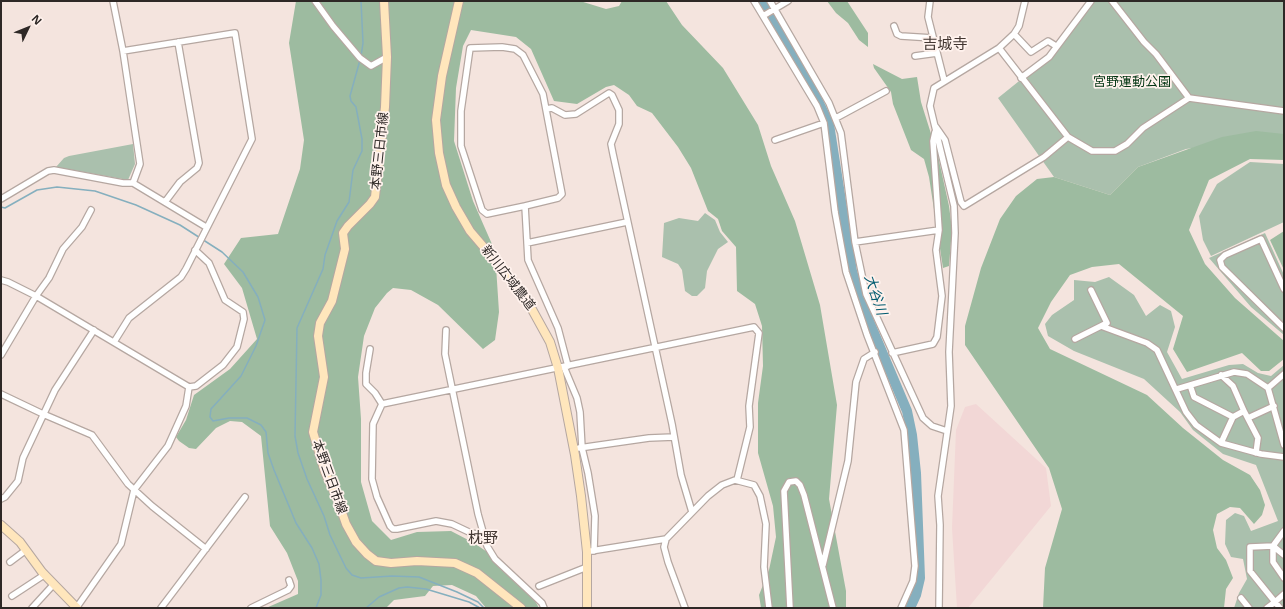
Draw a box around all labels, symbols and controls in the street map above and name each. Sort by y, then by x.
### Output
north arrow [8,8,48,48]
text: N [29,11,46,28]
district label: 吉城寺 [923,36,967,54]
park label: 宮野運動公園 [1093,74,1171,90]
street label: 本野三日市線 [368,111,392,191]
street label: 新川広域農道 [478,242,538,314]
water label: 大谷川 [860,272,890,318]
street label: 本野三日市線 [308,438,350,516]
district label: 枕野 [468,530,498,548]

